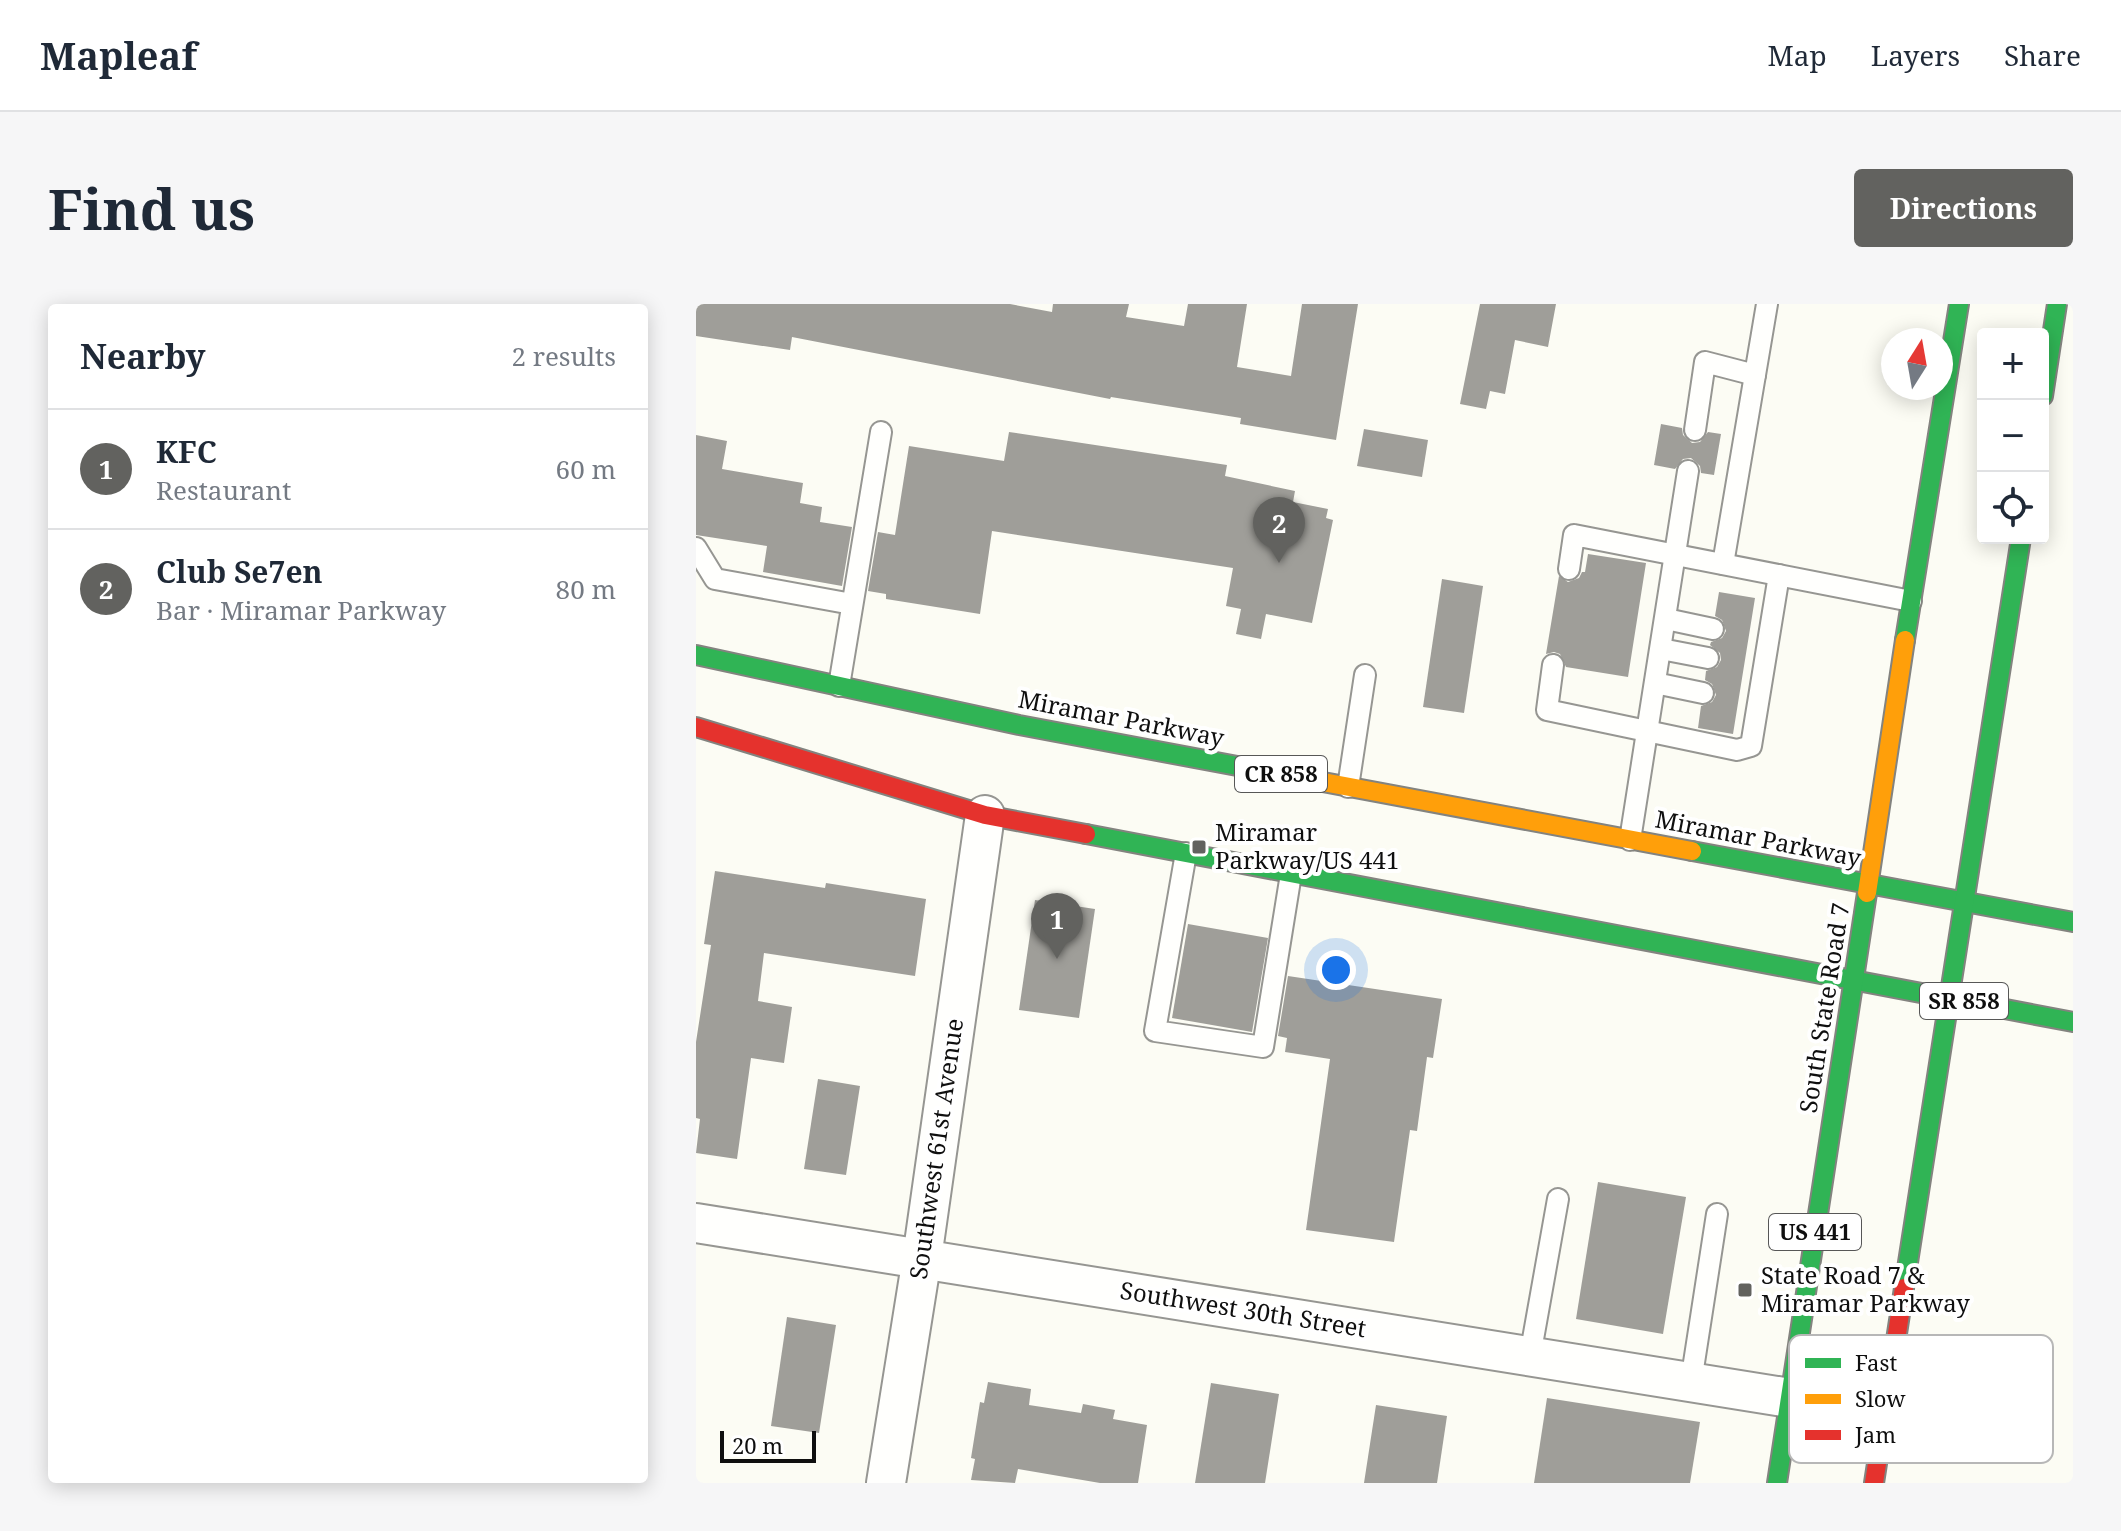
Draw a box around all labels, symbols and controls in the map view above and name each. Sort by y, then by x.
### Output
text: Mapleaf [40,29,197,81]
text: Map [1768,36,1827,74]
text: Layers [1871,36,1960,74]
text: Share [2004,36,2081,74]
button: Directions [1854,169,2073,247]
text: Find us [48,170,255,246]
north arrow [1881,328,1953,400]
map controls [1977,328,2049,544]
button: + [1977,328,2049,400]
text: Nearby [80,333,206,379]
text: 2 results [511,338,616,374]
button: − [1977,400,2049,472]
text: KFC [156,431,217,472]
text: 1 [99,451,113,487]
text: 60 m [556,451,616,487]
text: Restaurant [156,472,291,508]
button: locate [1977,472,2049,544]
pin: 2 [1253,497,1305,563]
text: Club Se7en [156,551,323,592]
text: 2 [99,571,113,607]
text: 80 m [556,571,616,607]
text: Bar · Miramar Parkway [156,592,446,628]
street label: Miramar Parkway [1016,681,1227,754]
road number: CR 858 [1235,756,1327,792]
street label: Miramar Parkway [1653,801,1864,874]
place label: Miramar Parkway/US 441 [1215,815,1399,876]
marker: Miramar Parkway/US 441 [1190,838,1208,856]
pin: 1 [1031,893,1083,959]
street label: South State Road 7 [1791,900,1856,1115]
your location [1316,950,1356,990]
road number: SR 858 [1920,983,2008,1019]
street label: Southwest 61st Avenue [901,1016,970,1281]
road number: US 441 [1769,1214,1861,1250]
place label: State Road 7 & Miramar Parkway [1761,1258,1970,1319]
street label: Southwest 30th Street [1118,1273,1369,1344]
marker: State Road 7 & Miramar Parkway [1736,1281,1754,1299]
legend [1789,1335,2053,1463]
text: Fast [1855,1347,1897,1377]
text: Slow [1855,1383,1905,1413]
text: Jam [1854,1419,1896,1449]
scale bar [720,1427,816,1463]
text: 20 m [732,1430,783,1460]

